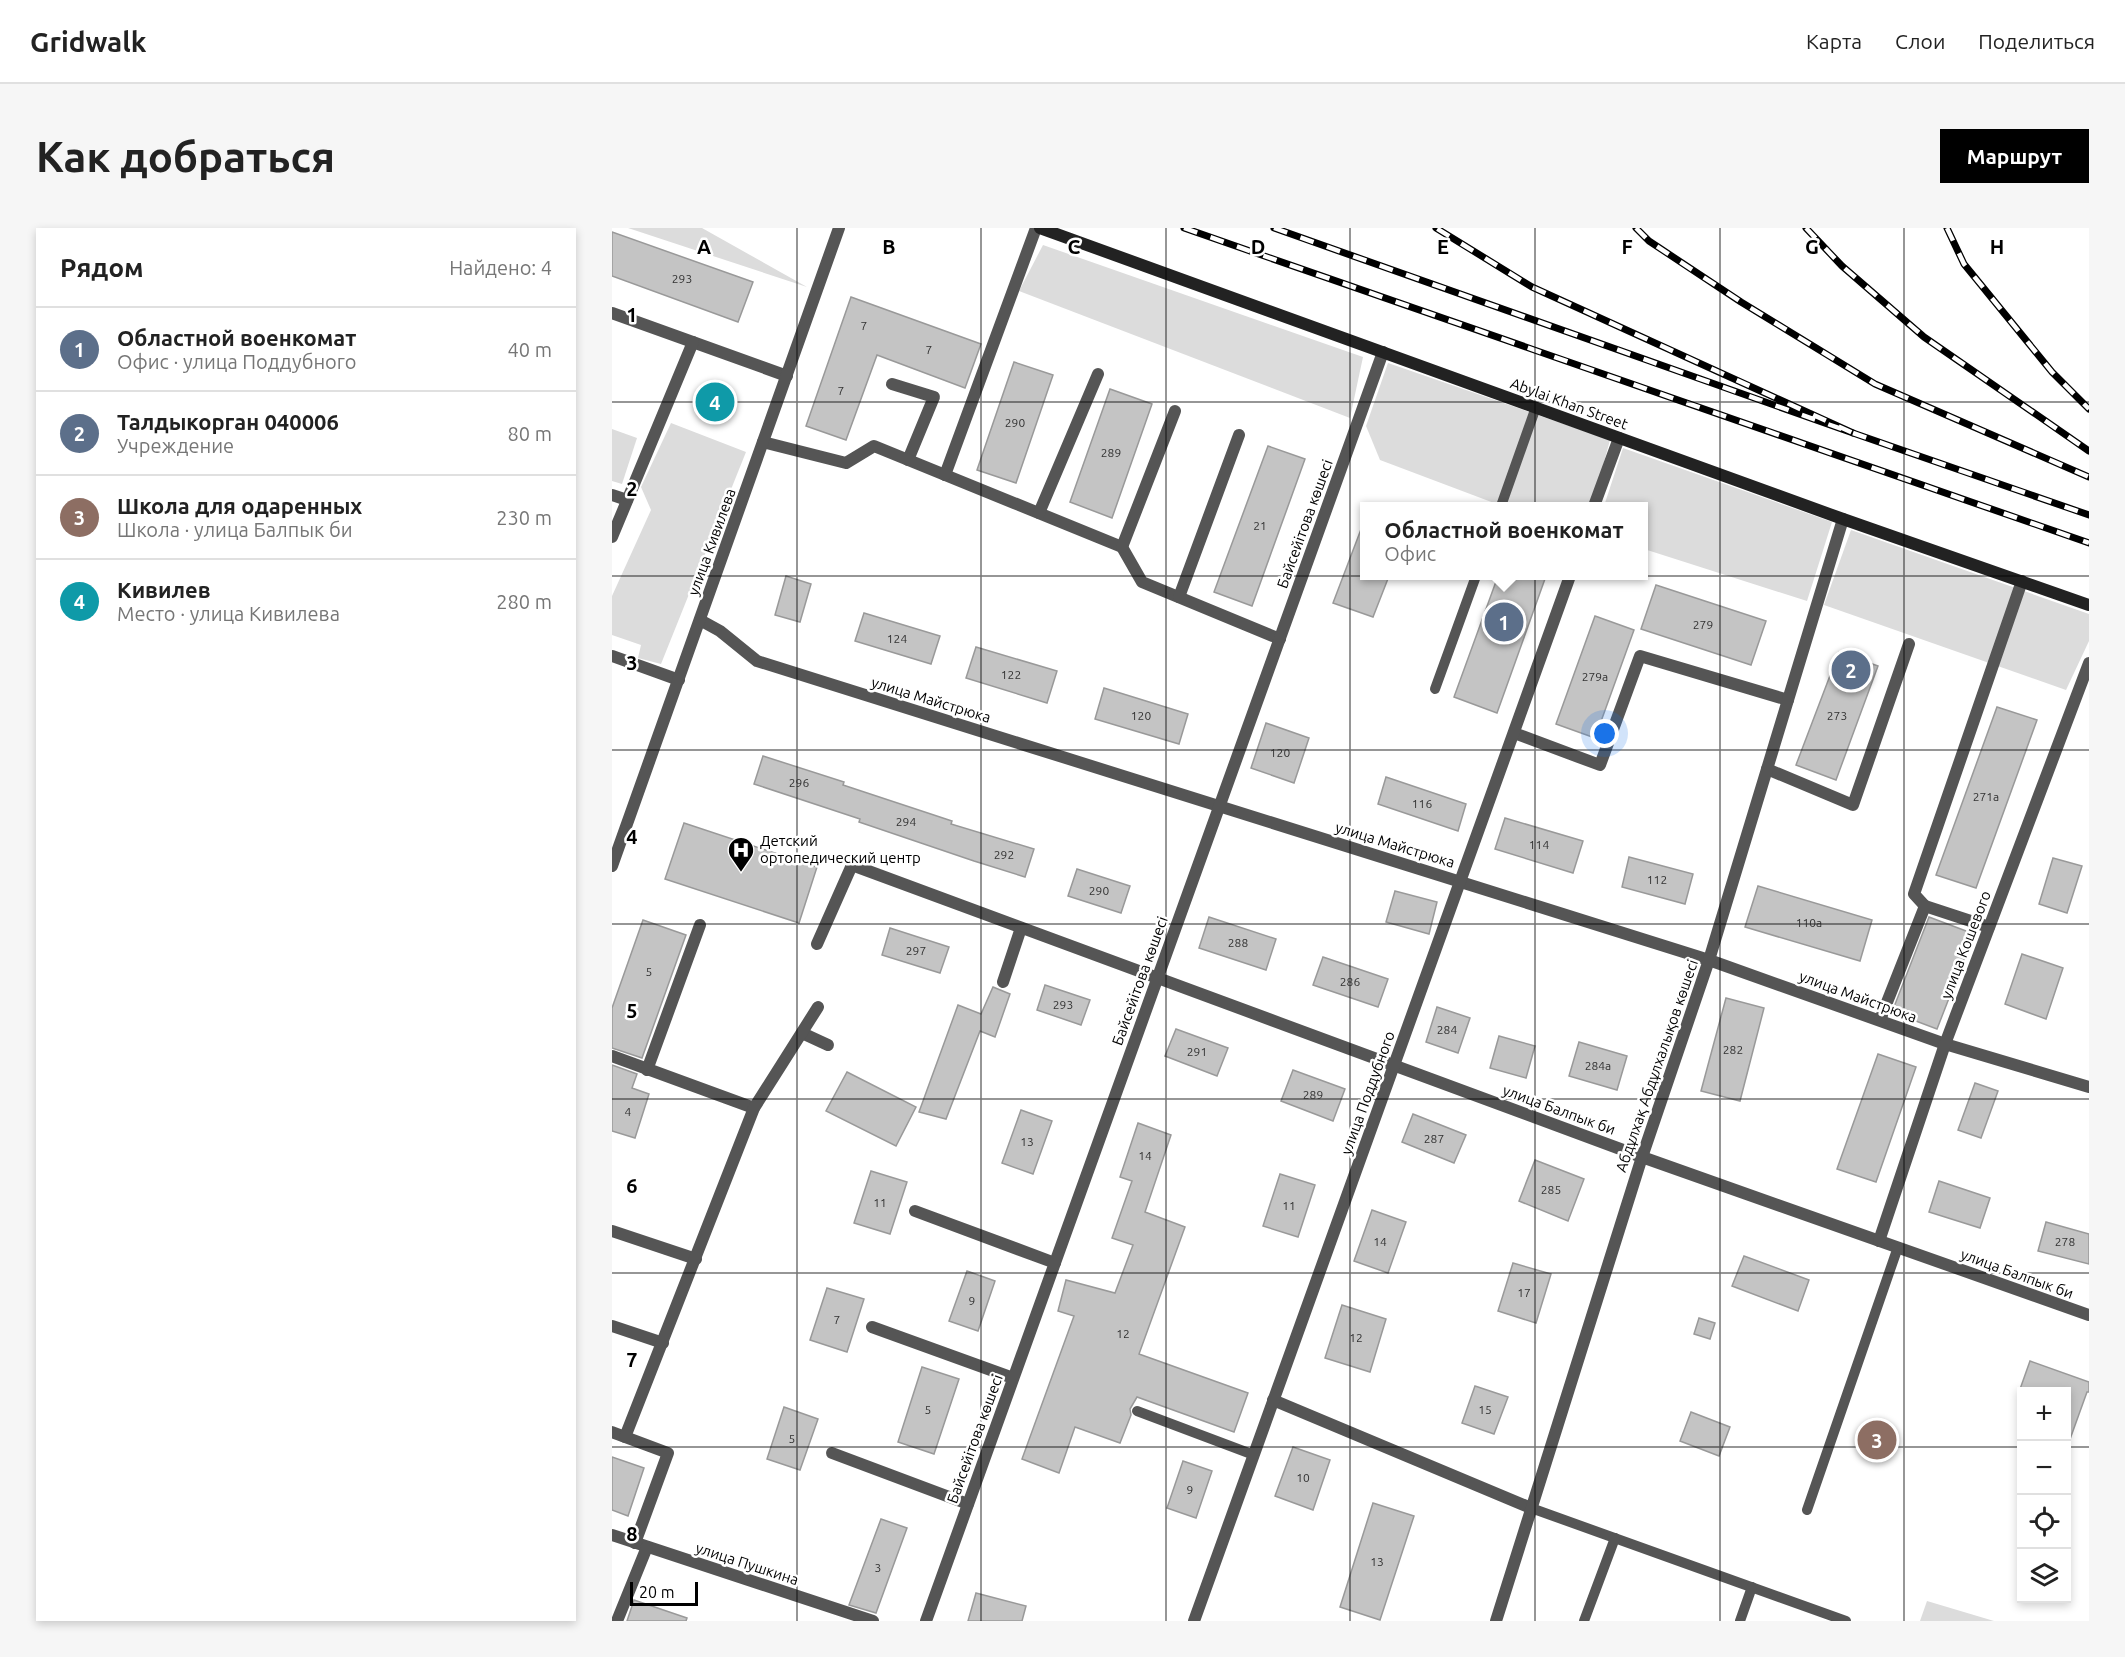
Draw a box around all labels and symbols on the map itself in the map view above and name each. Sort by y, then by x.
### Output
text: A [697,235,711,258]
text: B [882,235,896,258]
text: C [1068,235,1081,258]
text: D [1251,235,1265,258]
text: E [1437,235,1449,258]
text: F [1621,235,1633,258]
text: G [1805,235,1819,258]
text: H [1990,235,2004,258]
house number: 293 [672,272,692,285]
text: 1 [626,303,638,326]
house number: 7 [861,319,867,332]
house number: 7 [926,343,932,356]
street label: Abylai Khan Street [1508,374,1630,433]
pin: 4 [696,380,734,424]
house number: 7 [838,384,844,397]
house number: 290 [1005,416,1025,429]
house number: 289 [1101,446,1121,459]
street label: Байсейітова көшесі [1273,457,1336,591]
text: 2 [626,477,638,500]
street label: улица Кивилева [684,486,739,598]
house number: 21 [1253,519,1267,532]
pin: 1 [1484,600,1524,644]
house number: 279 [1693,618,1713,631]
house number: 124 [887,632,907,645]
pin: 2 [1832,648,1870,692]
text: 3 [626,651,638,674]
house number: 122 [1001,668,1021,681]
house number: 279а [1582,670,1608,683]
street label: улица Майстрюка [869,673,993,726]
house number: 120 [1131,709,1151,722]
house number: 273 [1827,709,1847,722]
your location [1590,719,1619,748]
house number: 120 [1270,746,1290,759]
house number: 296 [789,776,809,789]
house number: 271a [1973,790,1999,803]
house number: 116 [1412,797,1432,810]
house number: 294 [896,815,916,828]
street label: улица Майстрюка [1333,818,1457,871]
text: 4 [626,825,638,848]
place label: Детский ортопедический центр [760,832,921,866]
hospital icon: Детский ортопедический центр [726,835,756,873]
house number: 114 [1529,838,1549,851]
house number: 292 [994,848,1014,861]
house number: 112 [1647,873,1667,886]
house number: 290 [1089,884,1109,897]
street label: улица Кошевого [1937,888,1994,1001]
street label: Байсейітова көшесі [1108,914,1171,1048]
house number: 110а [1796,916,1822,929]
house number: 288 [1228,936,1248,949]
house number: 297 [906,944,926,957]
street label: Абдұлхақ Абдұлхалықов көшесі [1612,957,1701,1174]
house number: 5 [646,965,652,978]
street label: улица Майстрюка [1797,967,1919,1026]
house number: 286 [1340,975,1360,988]
house number: 293 [1053,998,1073,1011]
text: 5 [626,999,638,1022]
house number: 284 [1437,1023,1457,1036]
street label: улица Поддубного [1337,1029,1398,1157]
house number: 282 [1723,1043,1743,1056]
house number: 291 [1187,1045,1207,1058]
house number: 284а [1585,1059,1611,1072]
street label: улица Балпык би [1500,1081,1618,1138]
house number: 289 [1303,1088,1323,1101]
house number: 4 [625,1105,632,1118]
house number: 287 [1424,1132,1444,1145]
house number: 13 [1020,1135,1034,1148]
house number: 14 [1138,1149,1152,1162]
text: 6 [626,1174,638,1197]
house number: 285 [1541,1183,1561,1196]
house number: 11 [873,1196,887,1209]
house number: 11 [1282,1199,1296,1212]
house number: 14 [1373,1235,1387,1248]
house number: 278 [2055,1235,2075,1248]
street label: улица Балпык би [1958,1245,2076,1302]
house number: 17 [1517,1286,1531,1299]
house number: 9 [969,1294,975,1307]
house number: 7 [834,1313,840,1326]
house number: 12 [1116,1327,1130,1340]
house number: 12 [1349,1331,1363,1344]
text: 7 [626,1348,638,1371]
street label: Байсейітова көшесі [943,1372,1006,1506]
house number: 5 [925,1403,931,1416]
house number: 15 [1478,1403,1492,1416]
pin: 3 [1858,1418,1896,1462]
house number: 5 [789,1432,795,1445]
house number: 10 [1296,1471,1310,1484]
house number: 9 [1187,1483,1193,1496]
text: 8 [626,1522,638,1545]
street label: улица Пушкина [693,1539,801,1588]
house number: 13 [1370,1555,1384,1568]
house number: 3 [875,1561,881,1574]
scale bar [630,1579,698,1606]

